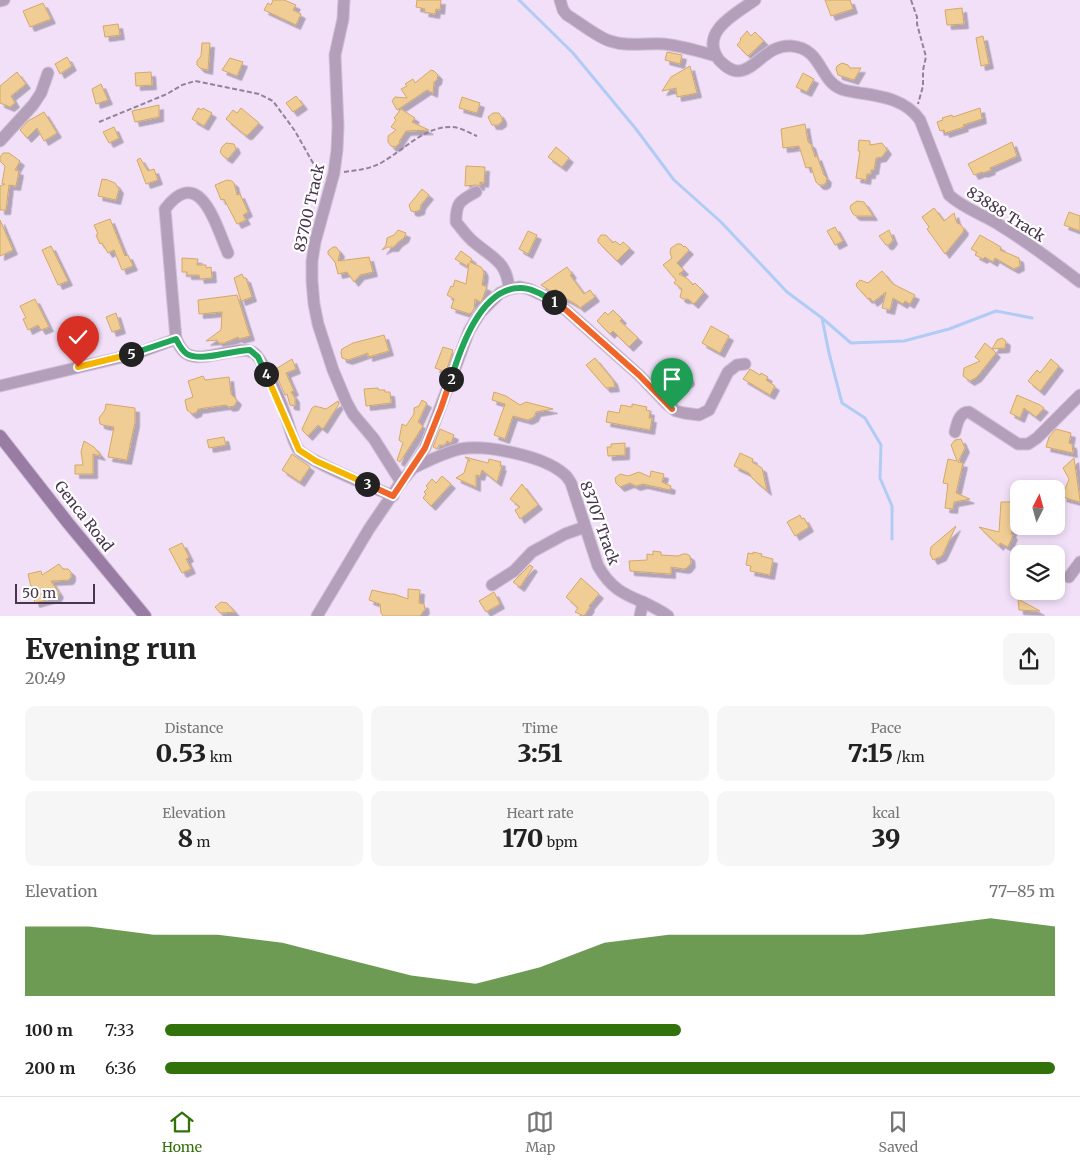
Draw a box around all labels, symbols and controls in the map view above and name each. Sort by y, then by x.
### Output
street label: 83700 Track [290,162,328,254]
street label: 83888 Track [963,182,1049,246]
pin: 1 [542,290,566,314]
text: 1 [551,293,558,311]
pin [57,316,99,367]
icon: check [64,323,92,351]
pin: 5 [118,342,144,366]
text: 5 [127,345,136,363]
pin [651,358,693,409]
pin: 4 [254,362,278,386]
text: 4 [262,365,271,383]
icon: arrive [658,365,686,393]
pin: 2 [438,366,464,392]
text: 2 [447,370,456,388]
pin: 3 [354,472,380,496]
text: 3 [363,475,372,493]
street label: Genca Road [50,477,118,555]
street label: 83707 Track [576,478,624,568]
north arrow [1010,480,1065,535]
map controls [1010,480,1065,600]
button: layers [1010,545,1065,600]
scale bar [15,581,95,604]
text: 50 m [22,584,56,602]
text: Evening run [25,631,196,667]
button: share [1003,633,1055,685]
text: 20:49 [25,668,66,688]
text: Distance [165,719,223,737]
text: Time [522,719,558,737]
text: Pace [871,719,901,737]
text: 0.53 [155,737,206,769]
text: 3:51 [518,737,562,769]
text: 7:15 [847,737,893,769]
text: km [206,748,233,766]
text: /km [893,748,925,766]
text: Elevation [162,804,226,822]
text: Heart rate [507,804,574,822]
text: kcal [872,804,900,822]
text: 8 [178,822,193,854]
text: 170 [502,822,544,854]
text: 39 [871,822,901,854]
text: m [193,833,211,851]
text: bpm [544,833,578,851]
text: Elevation [25,881,98,901]
text: 77–85 m [989,881,1055,901]
text: 100 m [25,1020,73,1040]
text: 7:33 [105,1020,134,1040]
text: 200 m [25,1058,75,1078]
text: 6:36 [105,1058,136,1078]
tab: Home [162,1108,202,1156]
tab: Map [525,1108,555,1156]
tab: Saved [879,1108,918,1156]

